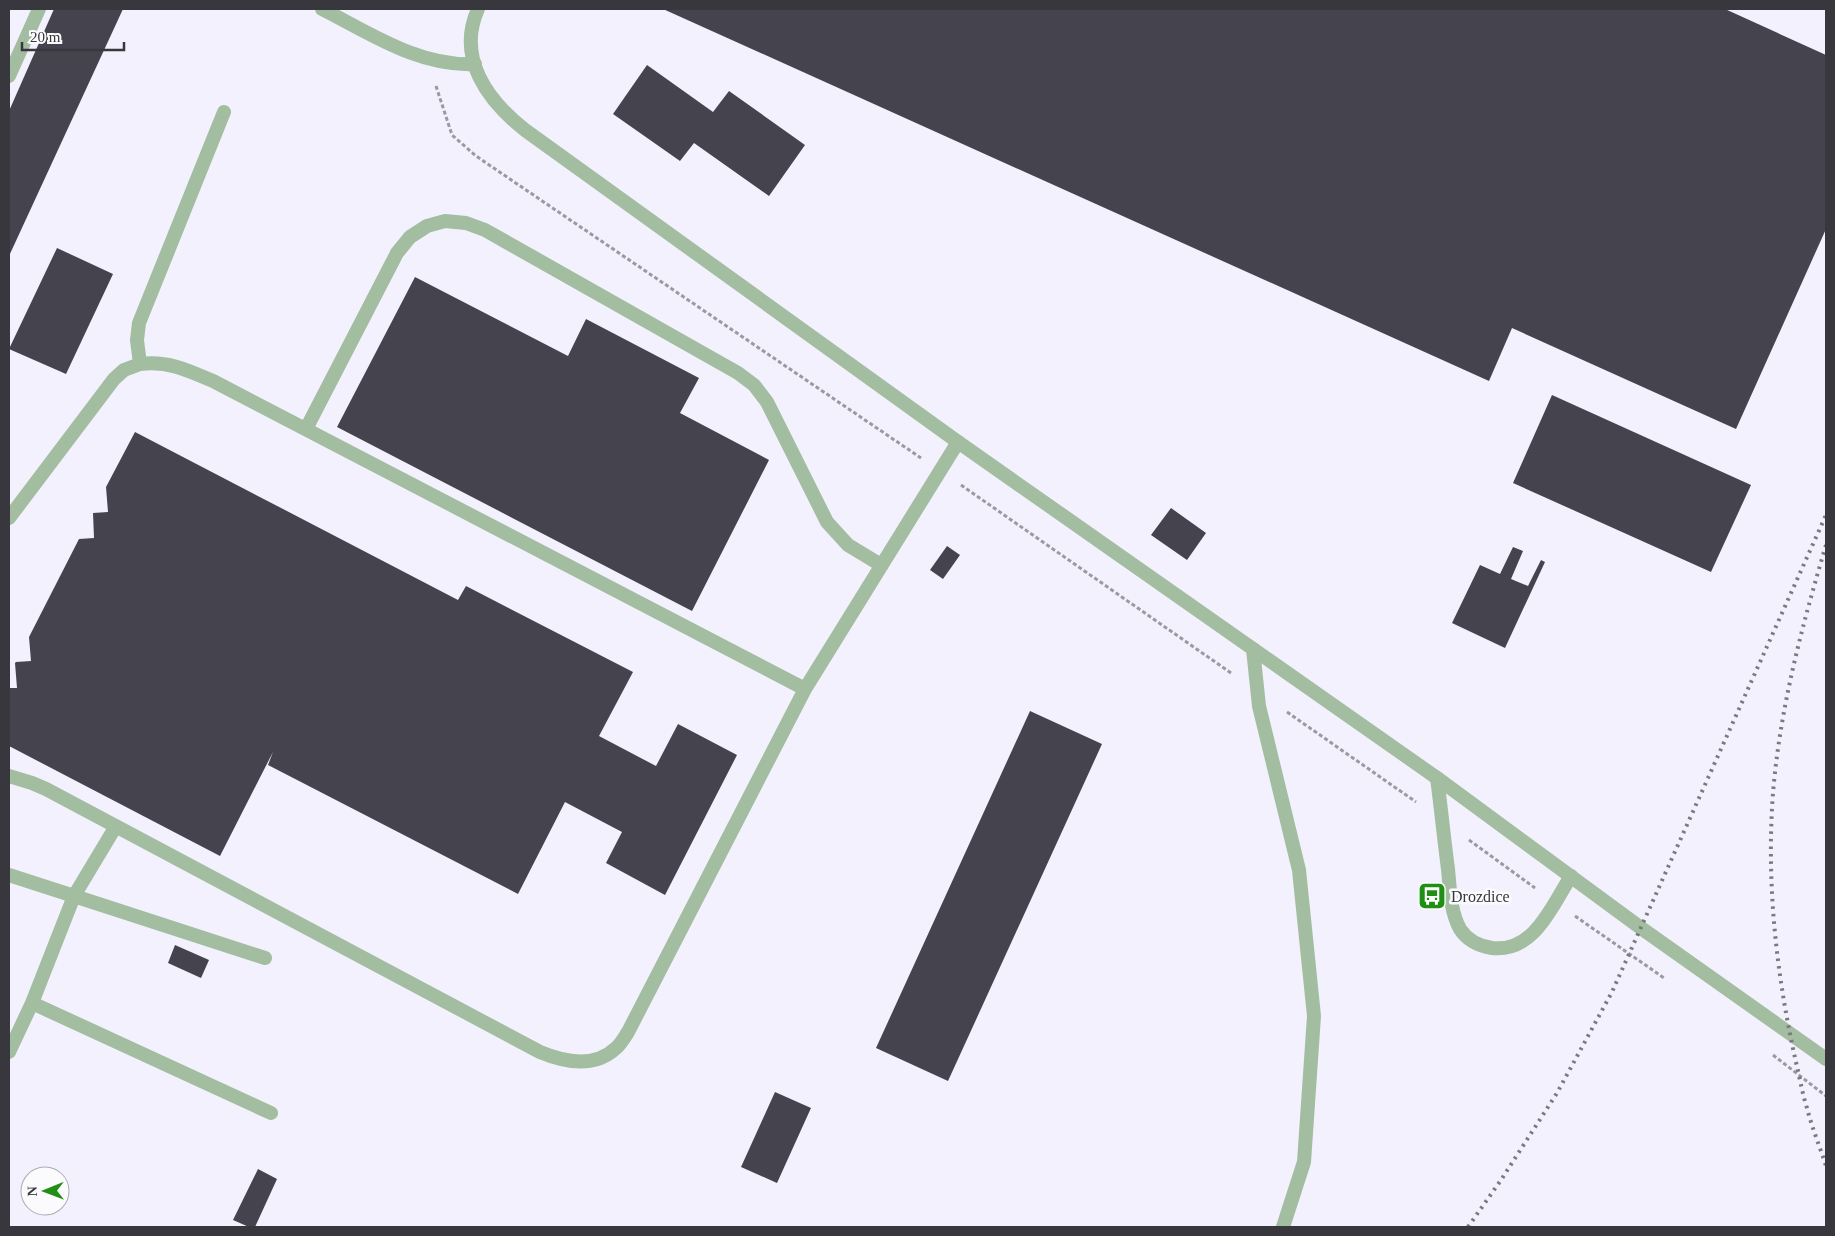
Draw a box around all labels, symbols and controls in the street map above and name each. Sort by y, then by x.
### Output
scale bar [22,20,125,52]
text: 20 m [30,29,61,45]
bus stop icon: Drozdice [1417,881,1447,911]
place label: Drozdice [1451,888,1510,905]
north arrow [20,1166,70,1216]
text: N [25,1186,40,1196]

